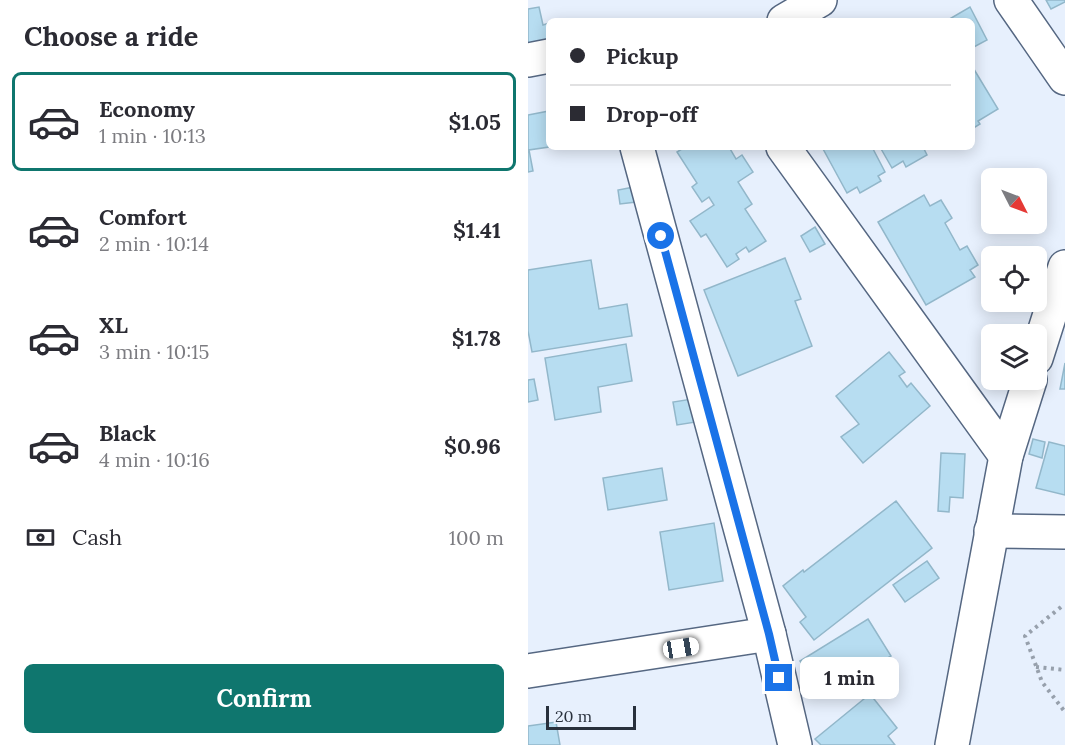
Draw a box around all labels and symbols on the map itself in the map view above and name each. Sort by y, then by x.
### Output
north arrow [981,168,1047,234]
route start [647,222,674,249]
car [662,636,700,660]
callout: 1 min [800,657,899,699]
route end [765,664,792,691]
scale bar [546,703,636,730]

